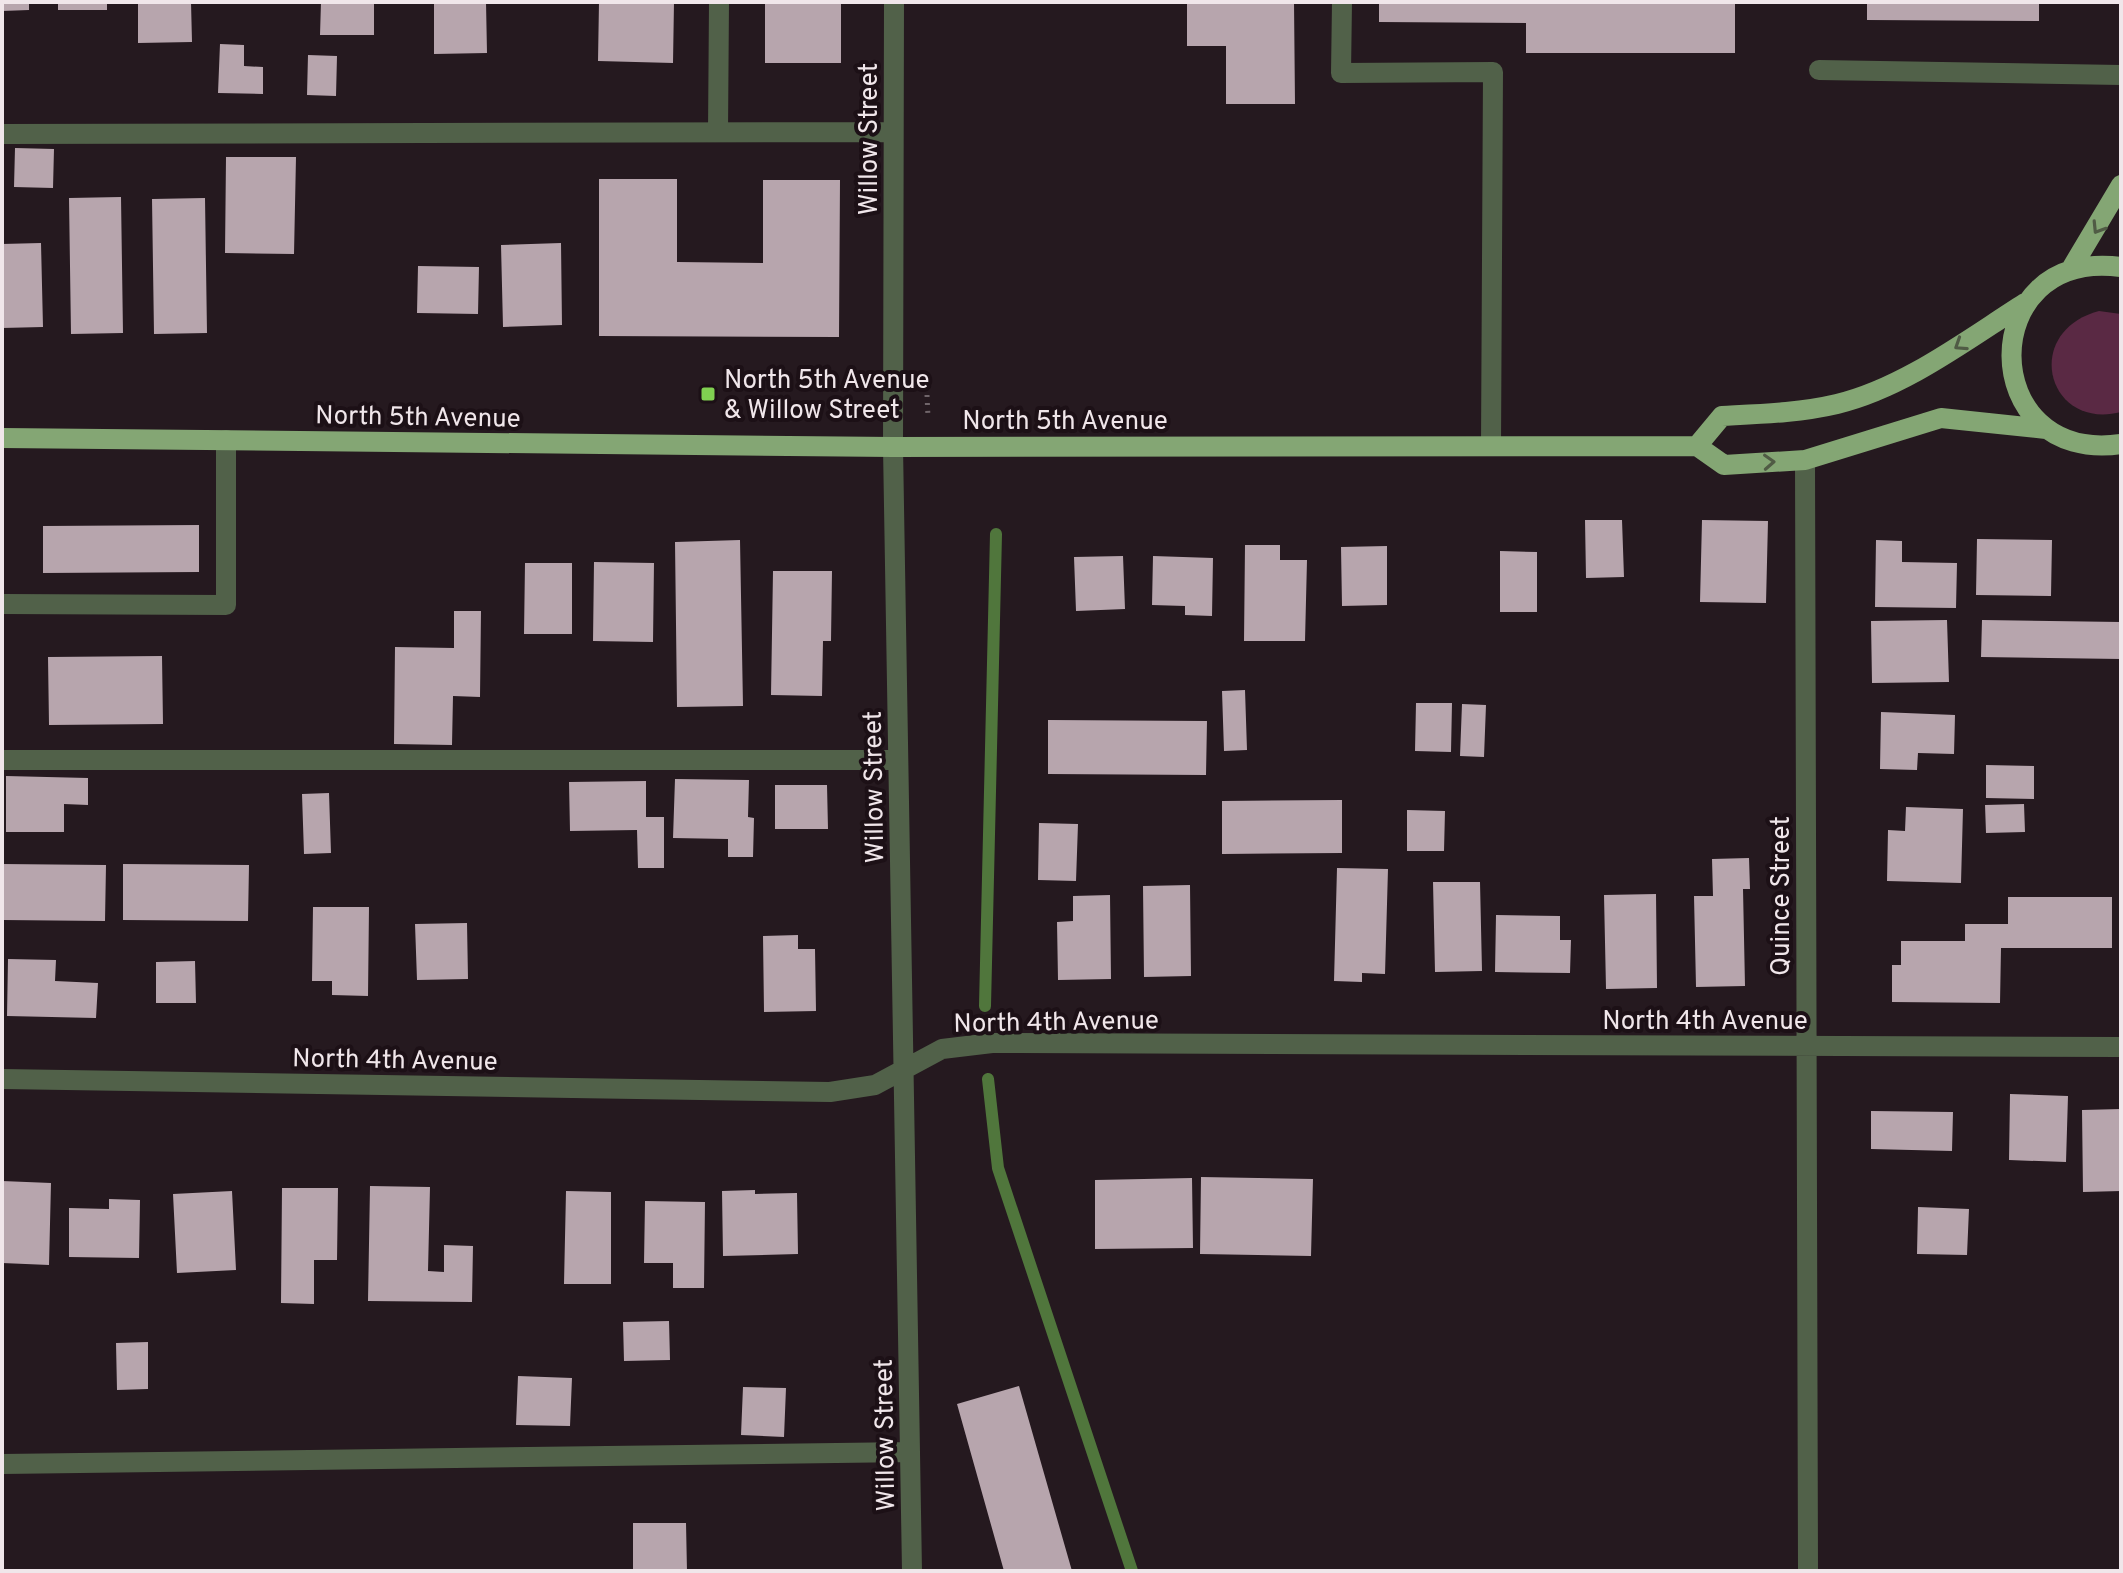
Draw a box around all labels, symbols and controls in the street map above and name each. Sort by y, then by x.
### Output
street label: Willow Street [854,63,887,215]
one-way arrow [2092,219,2108,234]
one-way arrow [1954,335,1968,350]
place label: North 5th Avenue & Willow Street [724,365,929,428]
marker: North 5th Avenue & Willow Street [699,385,717,403]
street label: North 5th Avenue [315,400,521,437]
street label: North 5th Avenue [962,406,1168,439]
one-way arrow [1763,454,1776,471]
street label: Willow Street [858,710,893,864]
street label: Quince Street [1766,816,1799,976]
street label: North 4th Avenue [953,1005,1159,1042]
street label: North 4th Avenue [1602,1006,1808,1039]
street label: North 4th Avenue [292,1043,498,1080]
street label: Willow Street [869,1358,904,1512]

